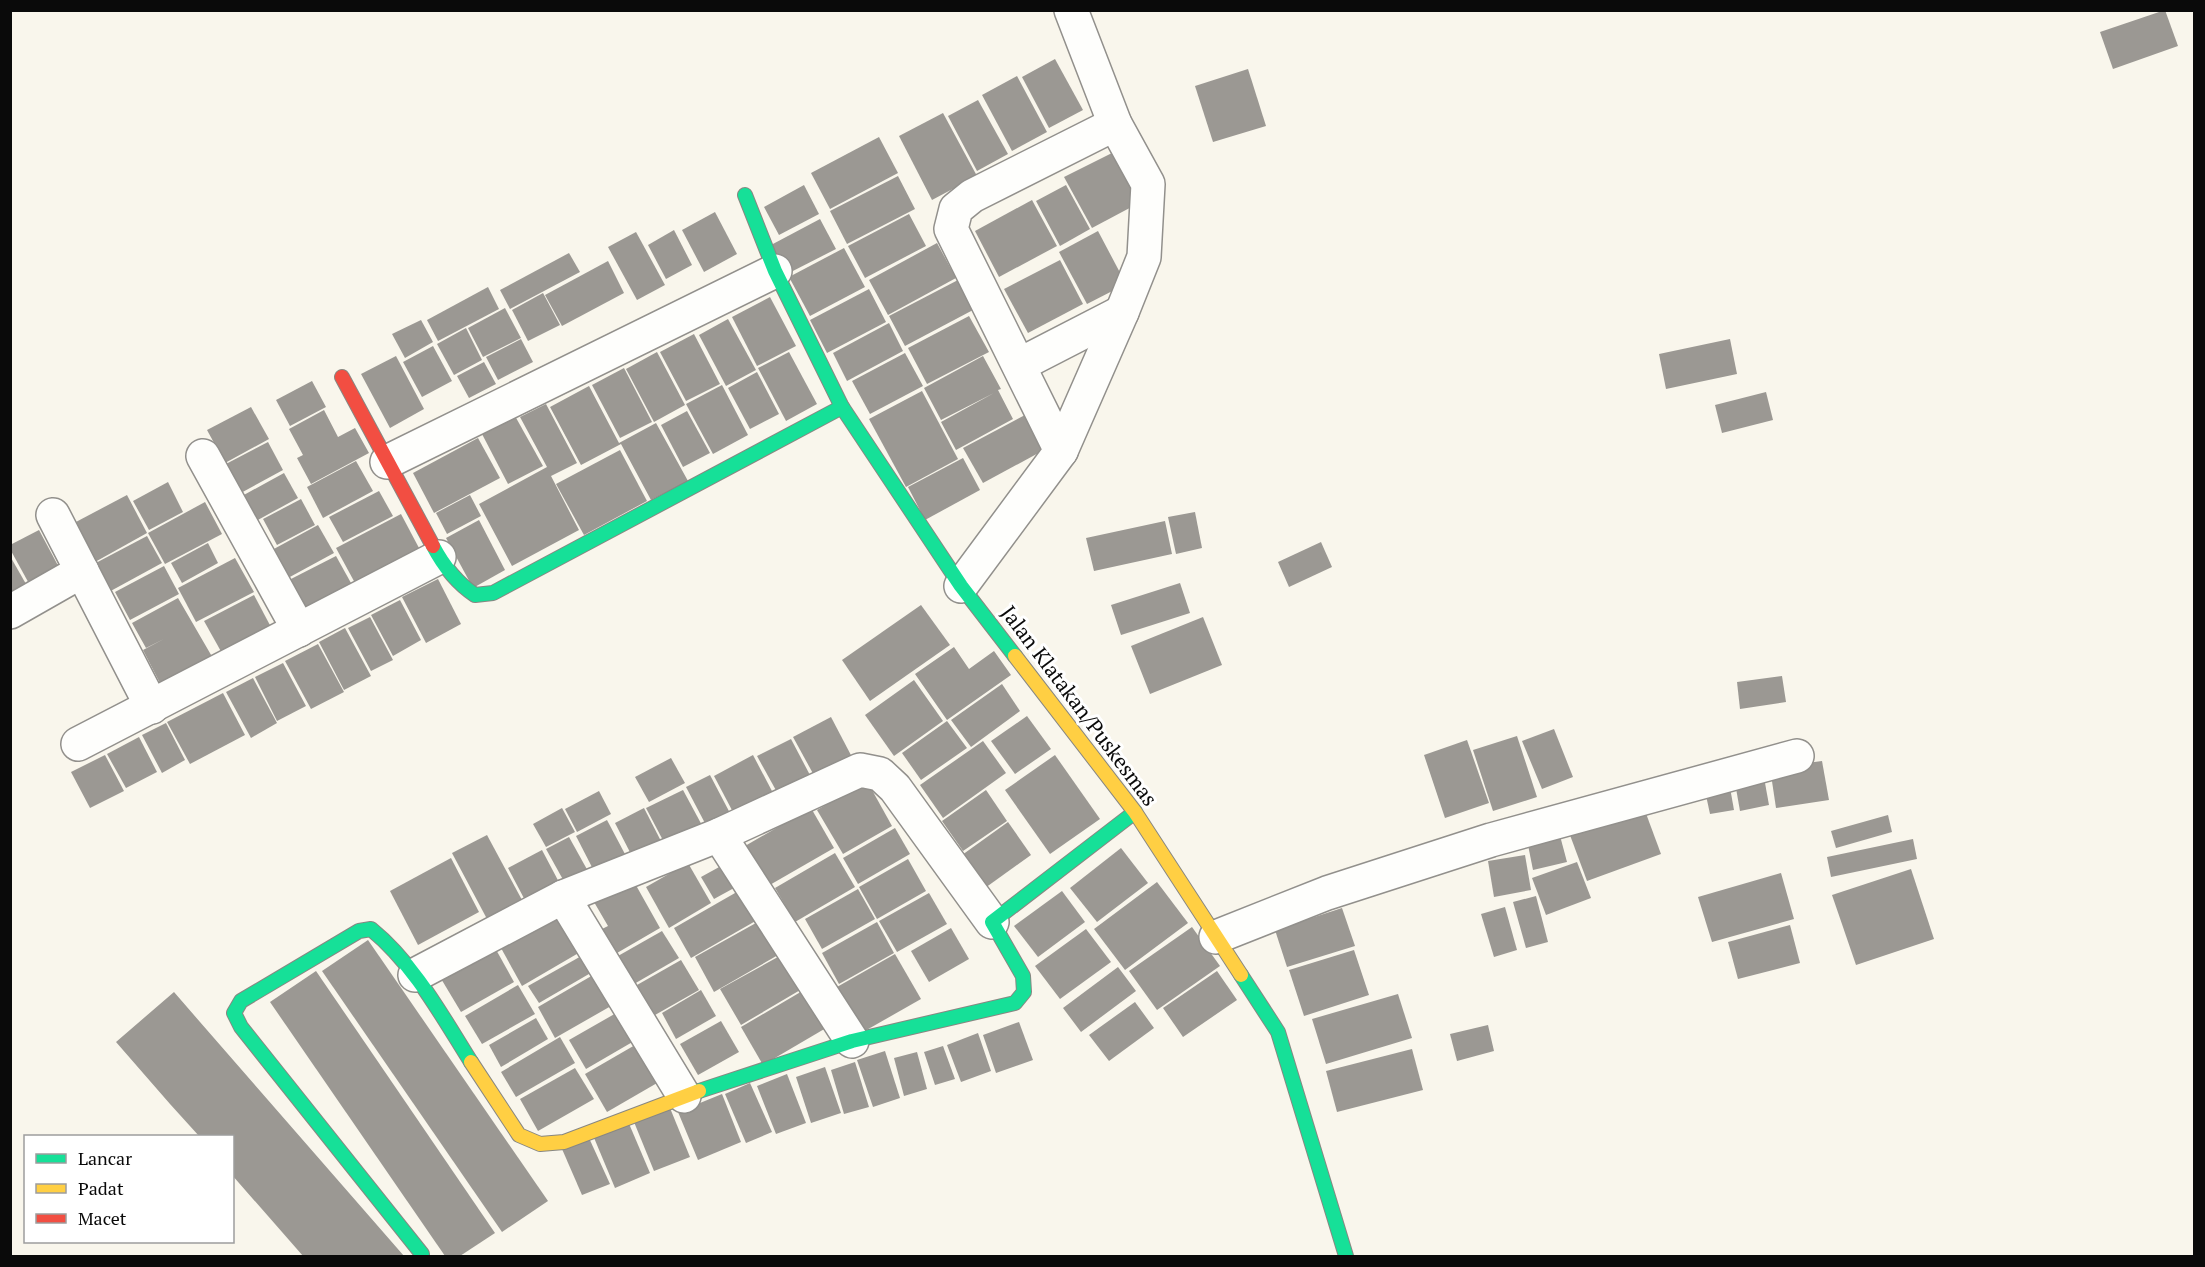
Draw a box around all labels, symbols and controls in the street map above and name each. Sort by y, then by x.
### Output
street label: Jalan Klatakan/Puskesmas [995,600,1164,811]
legend [24,1135,234,1243]
text: Lancar [78,1146,132,1170]
text: Padat [78,1176,124,1200]
text: Macet [78,1206,127,1230]

